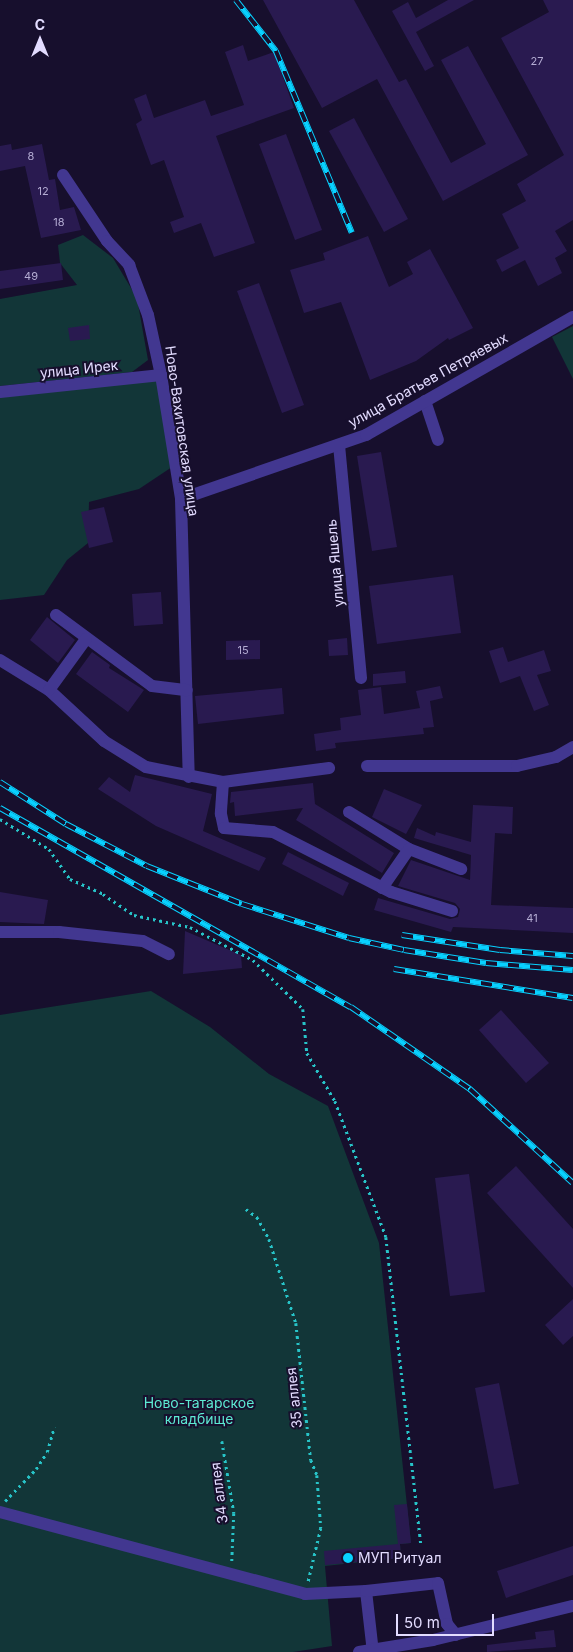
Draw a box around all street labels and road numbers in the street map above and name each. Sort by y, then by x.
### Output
street label: улица Братьев Петряевых [345,329,511,431]
street label: Ново-Вахитовская улица [162,345,202,517]
street label: улица Ирек [39,357,119,381]
street label: улица Яшель [323,518,347,608]
street label: 35 аллея [282,1367,306,1429]
street label: 34 аллея [207,1461,231,1525]

